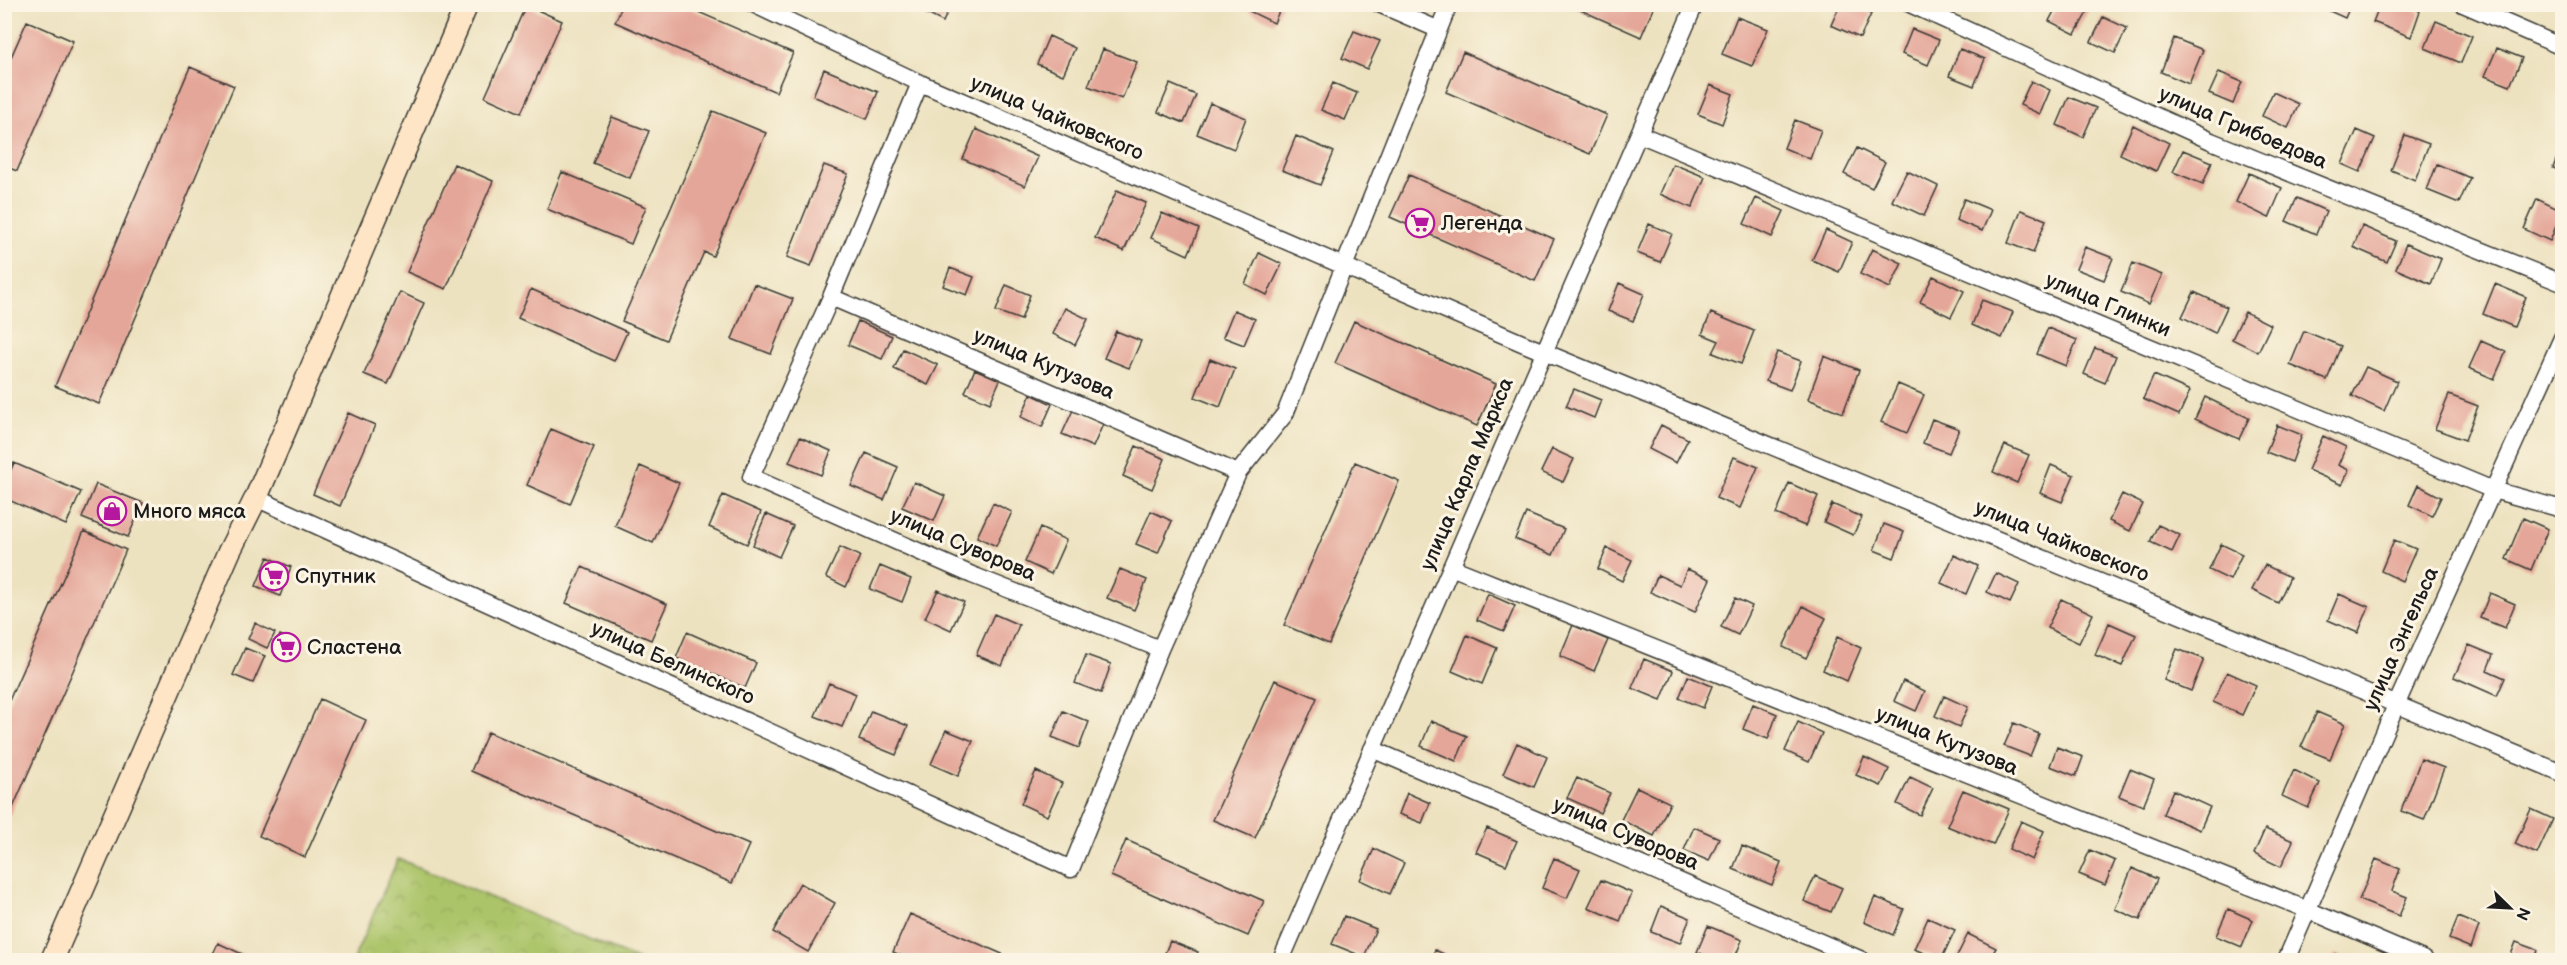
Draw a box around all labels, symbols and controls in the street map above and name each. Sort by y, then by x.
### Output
street label: улица Чайковского [967,70,1147,166]
street label: улица Грибоедова [2155,81,2331,175]
supermarket icon: Легенда [1404,207,1436,239]
place label: Легенда [1440,211,1524,236]
street label: улица Глинки [2042,267,2174,343]
street label: улица Кутузова [970,323,1119,405]
street label: улица Карла Маркса [1415,373,1519,574]
shop icon: Много мяса [96,495,128,527]
street label: улица Чайковского [1971,495,2153,587]
place label: Много мяса [133,499,247,524]
street label: улица Суворова [886,503,1040,587]
supermarket icon: Спутник [258,560,290,592]
street label: улица Энгельса [2358,563,2444,715]
place label: Спутник [295,564,376,589]
street label: улица Белинского [587,616,759,710]
supermarket icon: Сластена [270,631,302,663]
place label: Сластена [307,635,402,660]
street label: улица Кутузова [1872,701,2022,781]
street label: улица Суворова [1549,792,1703,876]
north arrow [2480,878,2540,938]
text: N [2511,904,2533,923]

